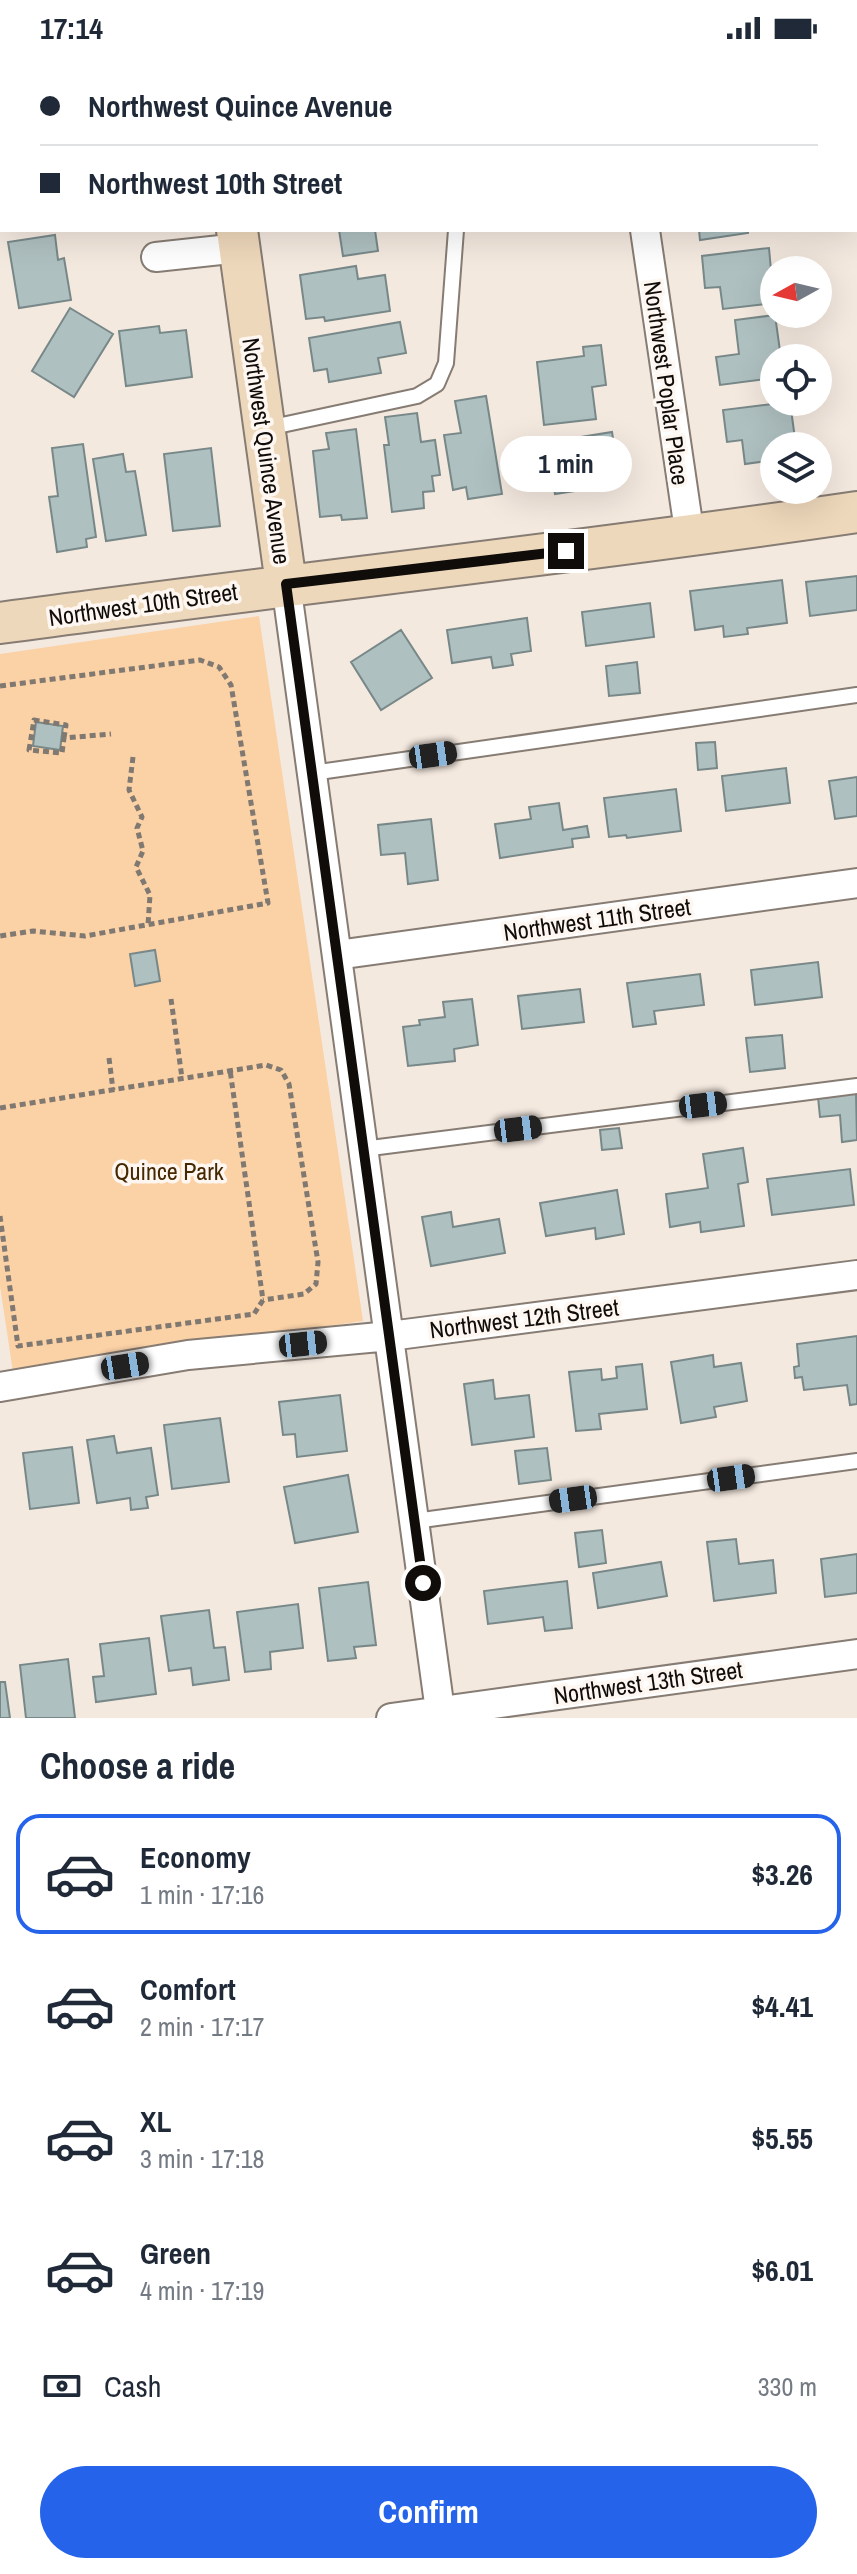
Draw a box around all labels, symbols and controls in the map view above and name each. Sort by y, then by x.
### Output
text: 17:14 [40,8,103,48]
text: Northwest Quince Avenue [88,86,392,126]
text: Northwest 10th Street [88,163,342,203]
north arrow [760,256,832,328]
map controls [760,256,832,504]
street label: Northwest Poplar Place [637,279,697,487]
street label: Northwest Quince Avenue [235,336,299,566]
button: locate [760,344,832,416]
button: layers [760,432,832,504]
callout: 1 min [500,435,632,491]
text: 1 min [538,446,594,481]
route end [548,533,584,569]
street label: Northwest 10th Street [47,575,240,633]
car [408,740,458,770]
street label: Northwest 11th Street [501,890,693,948]
car [678,1090,728,1120]
car [493,1114,543,1144]
park label: Quince Park [114,1155,224,1187]
street label: Northwest 12th Street [428,1290,621,1345]
car [278,1330,328,1358]
car [99,1350,151,1382]
car [706,1463,756,1493]
car [548,1484,598,1514]
route start [405,1565,441,1601]
street label: Northwest 13th Street [552,1653,745,1711]
text: Choose a ride [40,1742,235,1790]
text: Economy [140,1837,251,1877]
icon: car [44,1838,116,1910]
text: $3.26 [751,1854,813,1894]
text: 1 min · 17:16 [140,1877,264,1912]
text: Comfort [140,1969,236,2009]
icon: car [44,1970,116,2042]
text: $4.41 [751,1986,813,2026]
text: 2 min · 17:17 [140,2009,264,2044]
text: XL [140,2101,171,2141]
icon: car [44,2102,116,2174]
text: $5.55 [751,2118,813,2158]
text: 3 min · 17:18 [140,2141,264,2176]
text: Green [140,2233,211,2273]
icon: car [44,2234,116,2306]
text: $6.01 [751,2250,813,2290]
text: 4 min · 17:19 [140,2273,264,2308]
icon: cash [40,2364,84,2408]
text: Cash [104,2366,161,2406]
text: 330 m [758,2369,817,2404]
button: Confirm [40,2466,817,2558]

